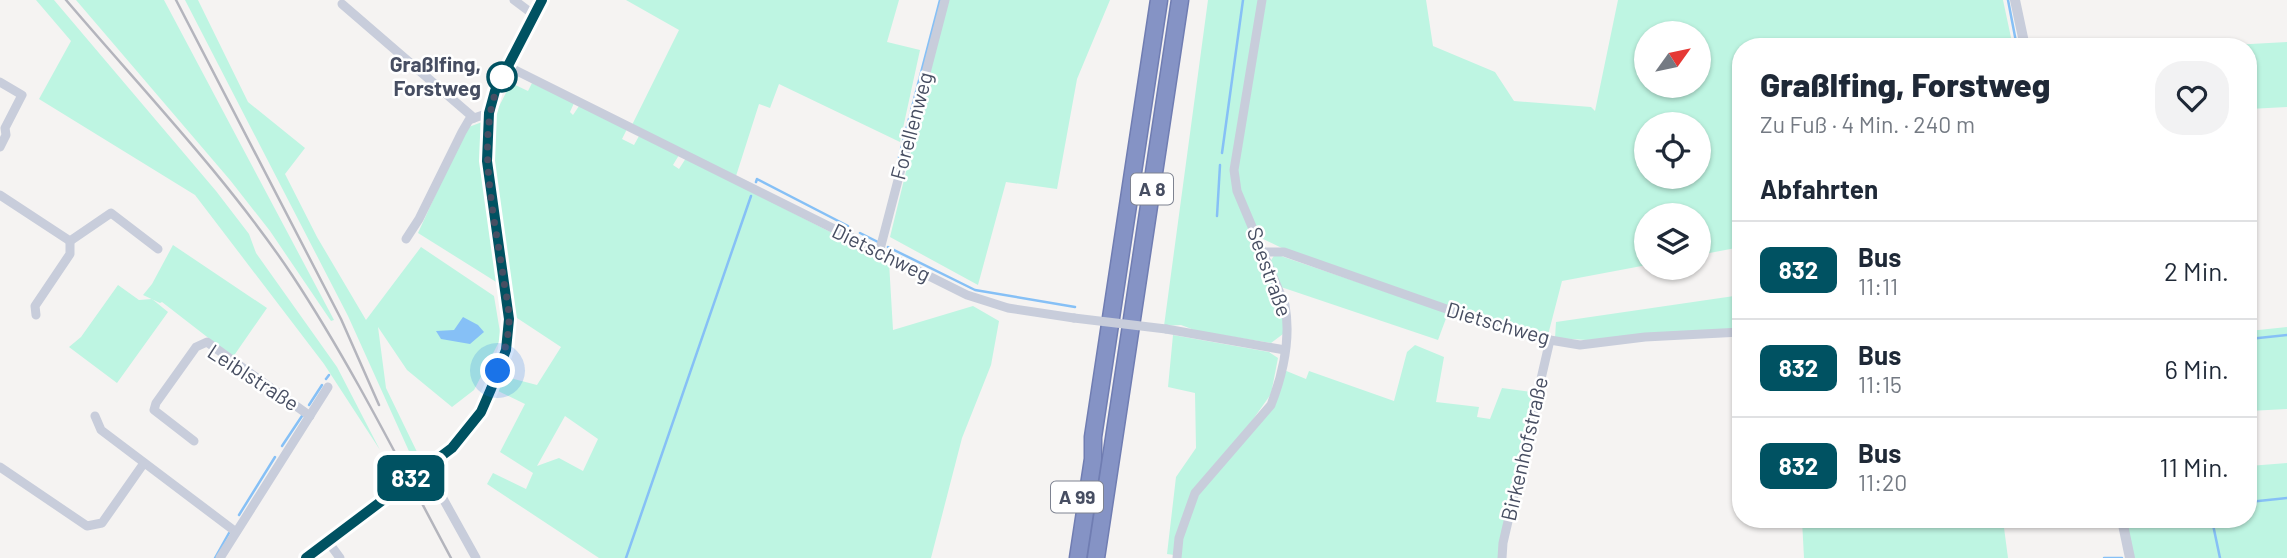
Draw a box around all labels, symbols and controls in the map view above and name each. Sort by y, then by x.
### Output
north arrow [1634,21,1712,98]
map controls [1634,21,1711,280]
place label: Graßlfing, Forstweg [390,51,481,100]
button: heart [2155,61,2229,135]
marker: Graßlfing, Forstweg [487,62,517,92]
text: Graßlfing, Forstweg [1760,64,2050,104]
street label: Forellenweg [884,69,937,182]
text: Zu Fuß · 4 Min. · 240 m [1760,110,1975,138]
button: locate [1634,112,1711,189]
text: Abfahrten [1760,173,1878,204]
road number: A 8 [1131,174,1173,204]
button: layers [1634,203,1711,280]
street label: Dietschweg [828,217,935,286]
street label: Seestraße [1243,223,1298,320]
text: Bus [1858,241,1901,272]
text: 832 [1779,255,1818,284]
text: 2 Min. [2164,255,2229,286]
text: 11:11 [1858,272,1898,300]
street label: Dietschweg [1444,296,1553,349]
street label: Leiblstraße [204,338,304,415]
text: Bus [1858,339,1901,370]
your location [480,353,515,388]
text: 832 [1779,353,1818,382]
text: 6 Min. [2164,353,2229,384]
text: 11:15 [1858,370,1902,398]
street label: Birkenhofstraße [1495,374,1552,523]
text: Bus [1858,437,1901,468]
text: 832 [1779,451,1818,480]
text: 11 Min. [2160,451,2229,482]
line badge: 832 [371,455,451,501]
text: 832 [391,463,431,492]
text: 11:20 [1858,468,1907,496]
road number: A 99 [1051,482,1103,512]

